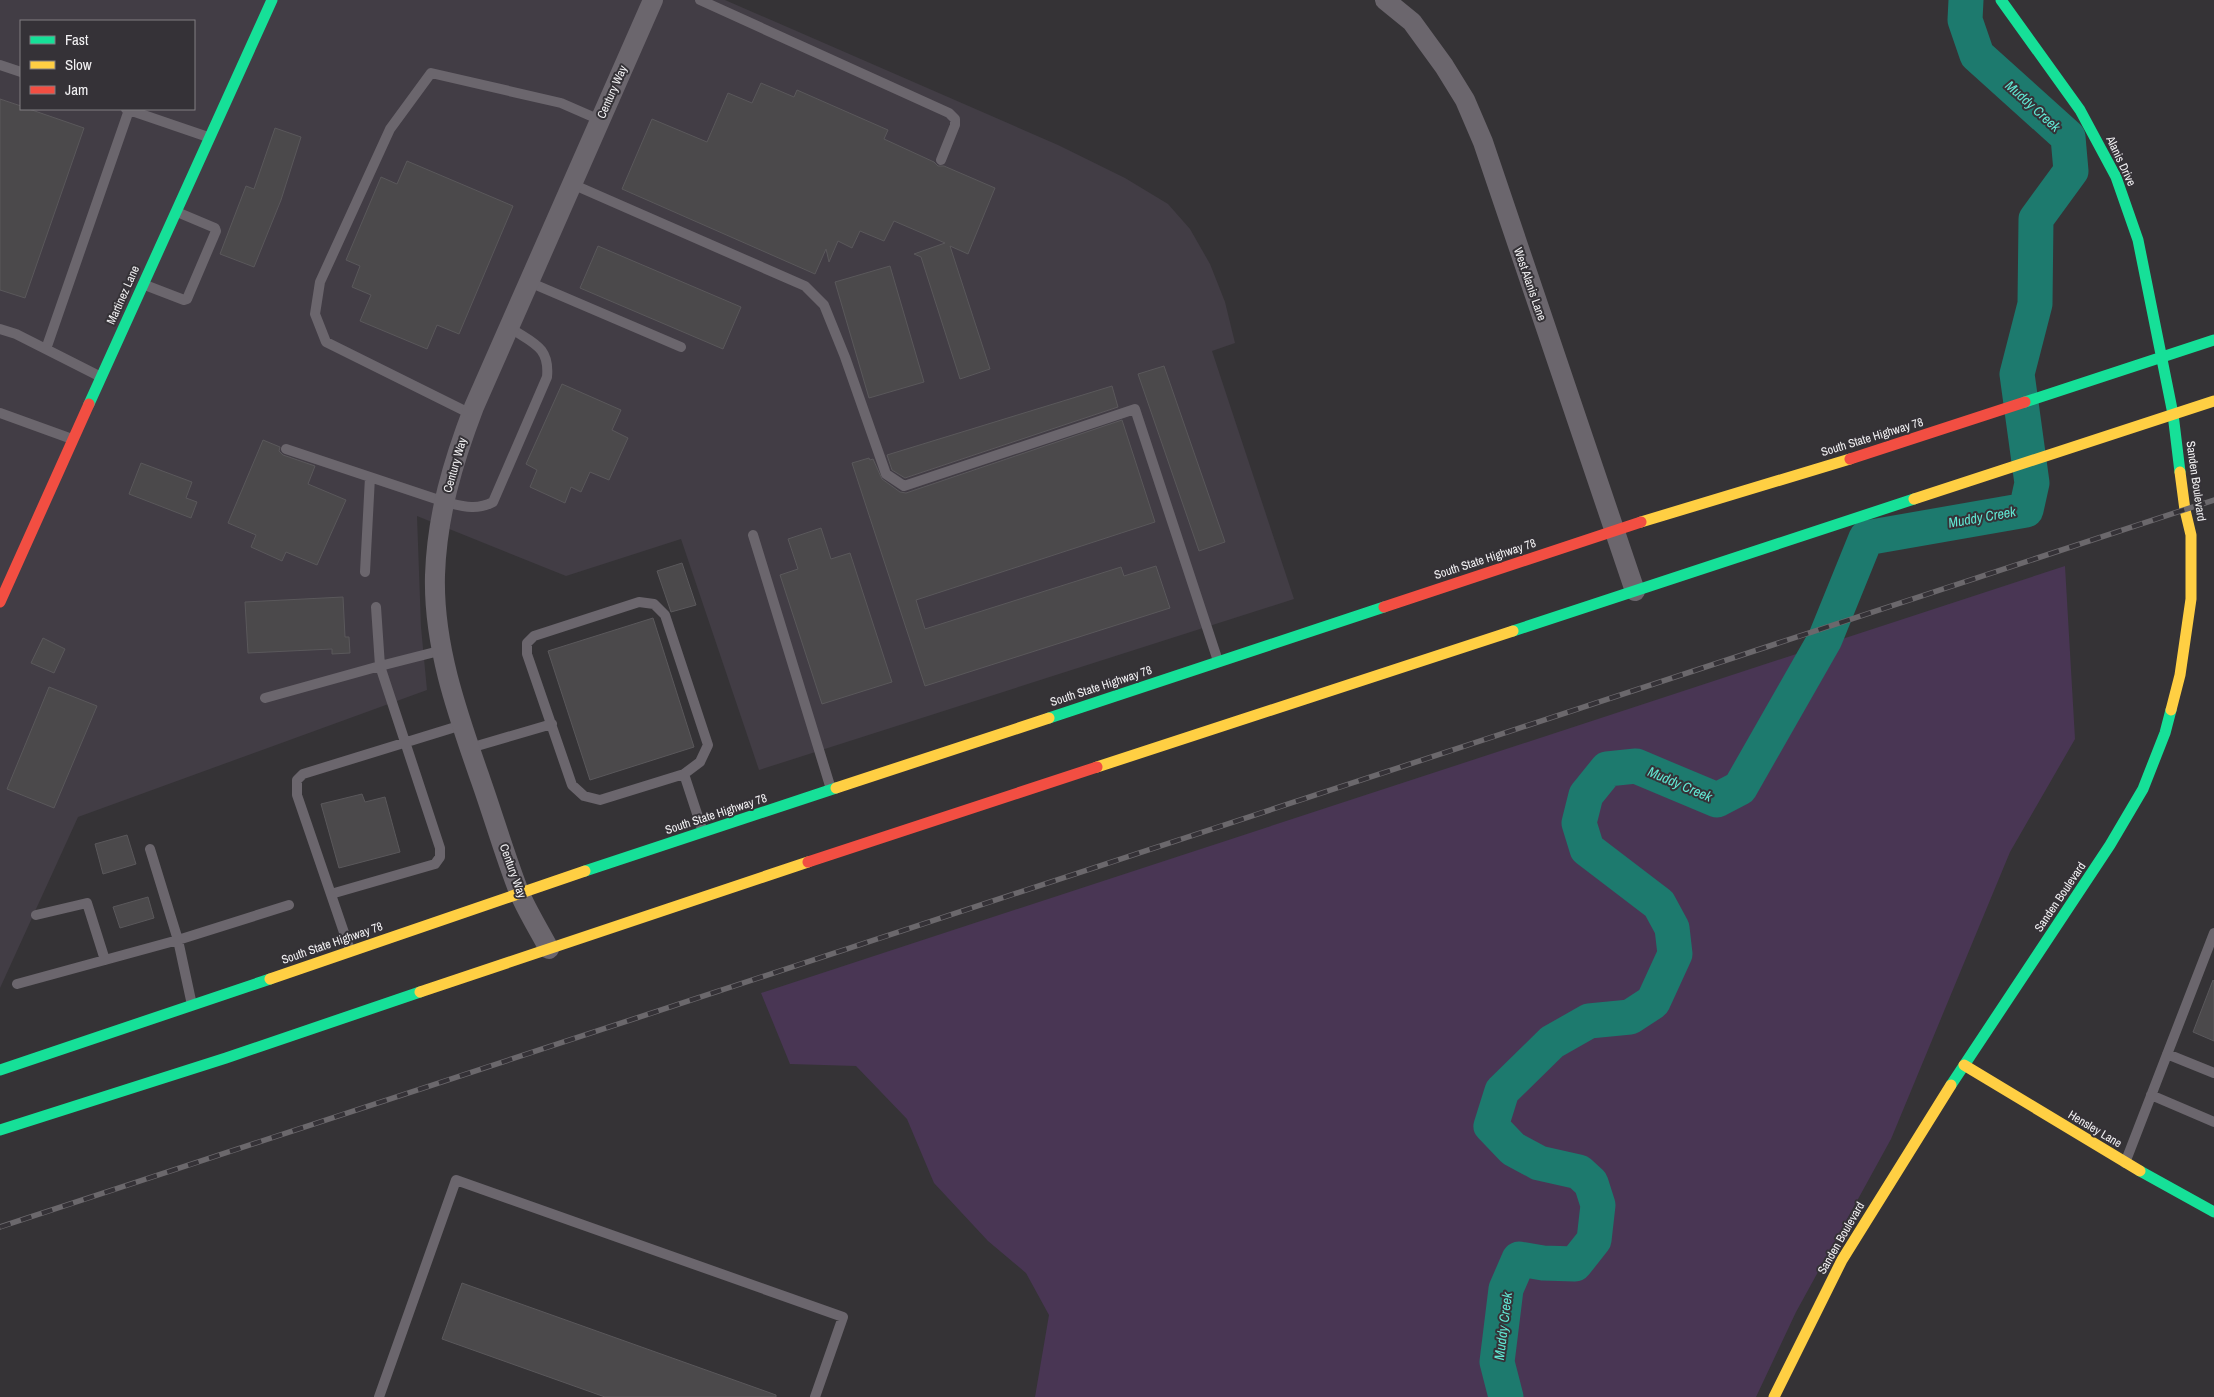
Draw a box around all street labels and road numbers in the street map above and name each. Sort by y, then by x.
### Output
street label: Century Way [593,63,631,121]
street label: Alanis Drive [2102,132,2140,189]
street label: West Alanis Lane [1510,245,1550,323]
street label: Martinez Lane [103,263,143,327]
street label: South State Highway 78 [1819,414,1925,460]
street label: Century Way [440,436,470,494]
street label: Sanden Boulevard [2182,440,2210,522]
street label: South State Highway 78 [1432,535,1538,583]
street label: South State Highway 78 [1048,662,1154,710]
street label: South State Highway 78 [663,790,769,838]
street label: Century Way [496,842,530,900]
street label: Sanden Boulevard [2031,859,2089,935]
street label: South State Highway 78 [279,918,385,968]
street label: Hensley Lane [2065,1107,2125,1151]
street label: Sanden Boulevard [1814,1199,1868,1277]

